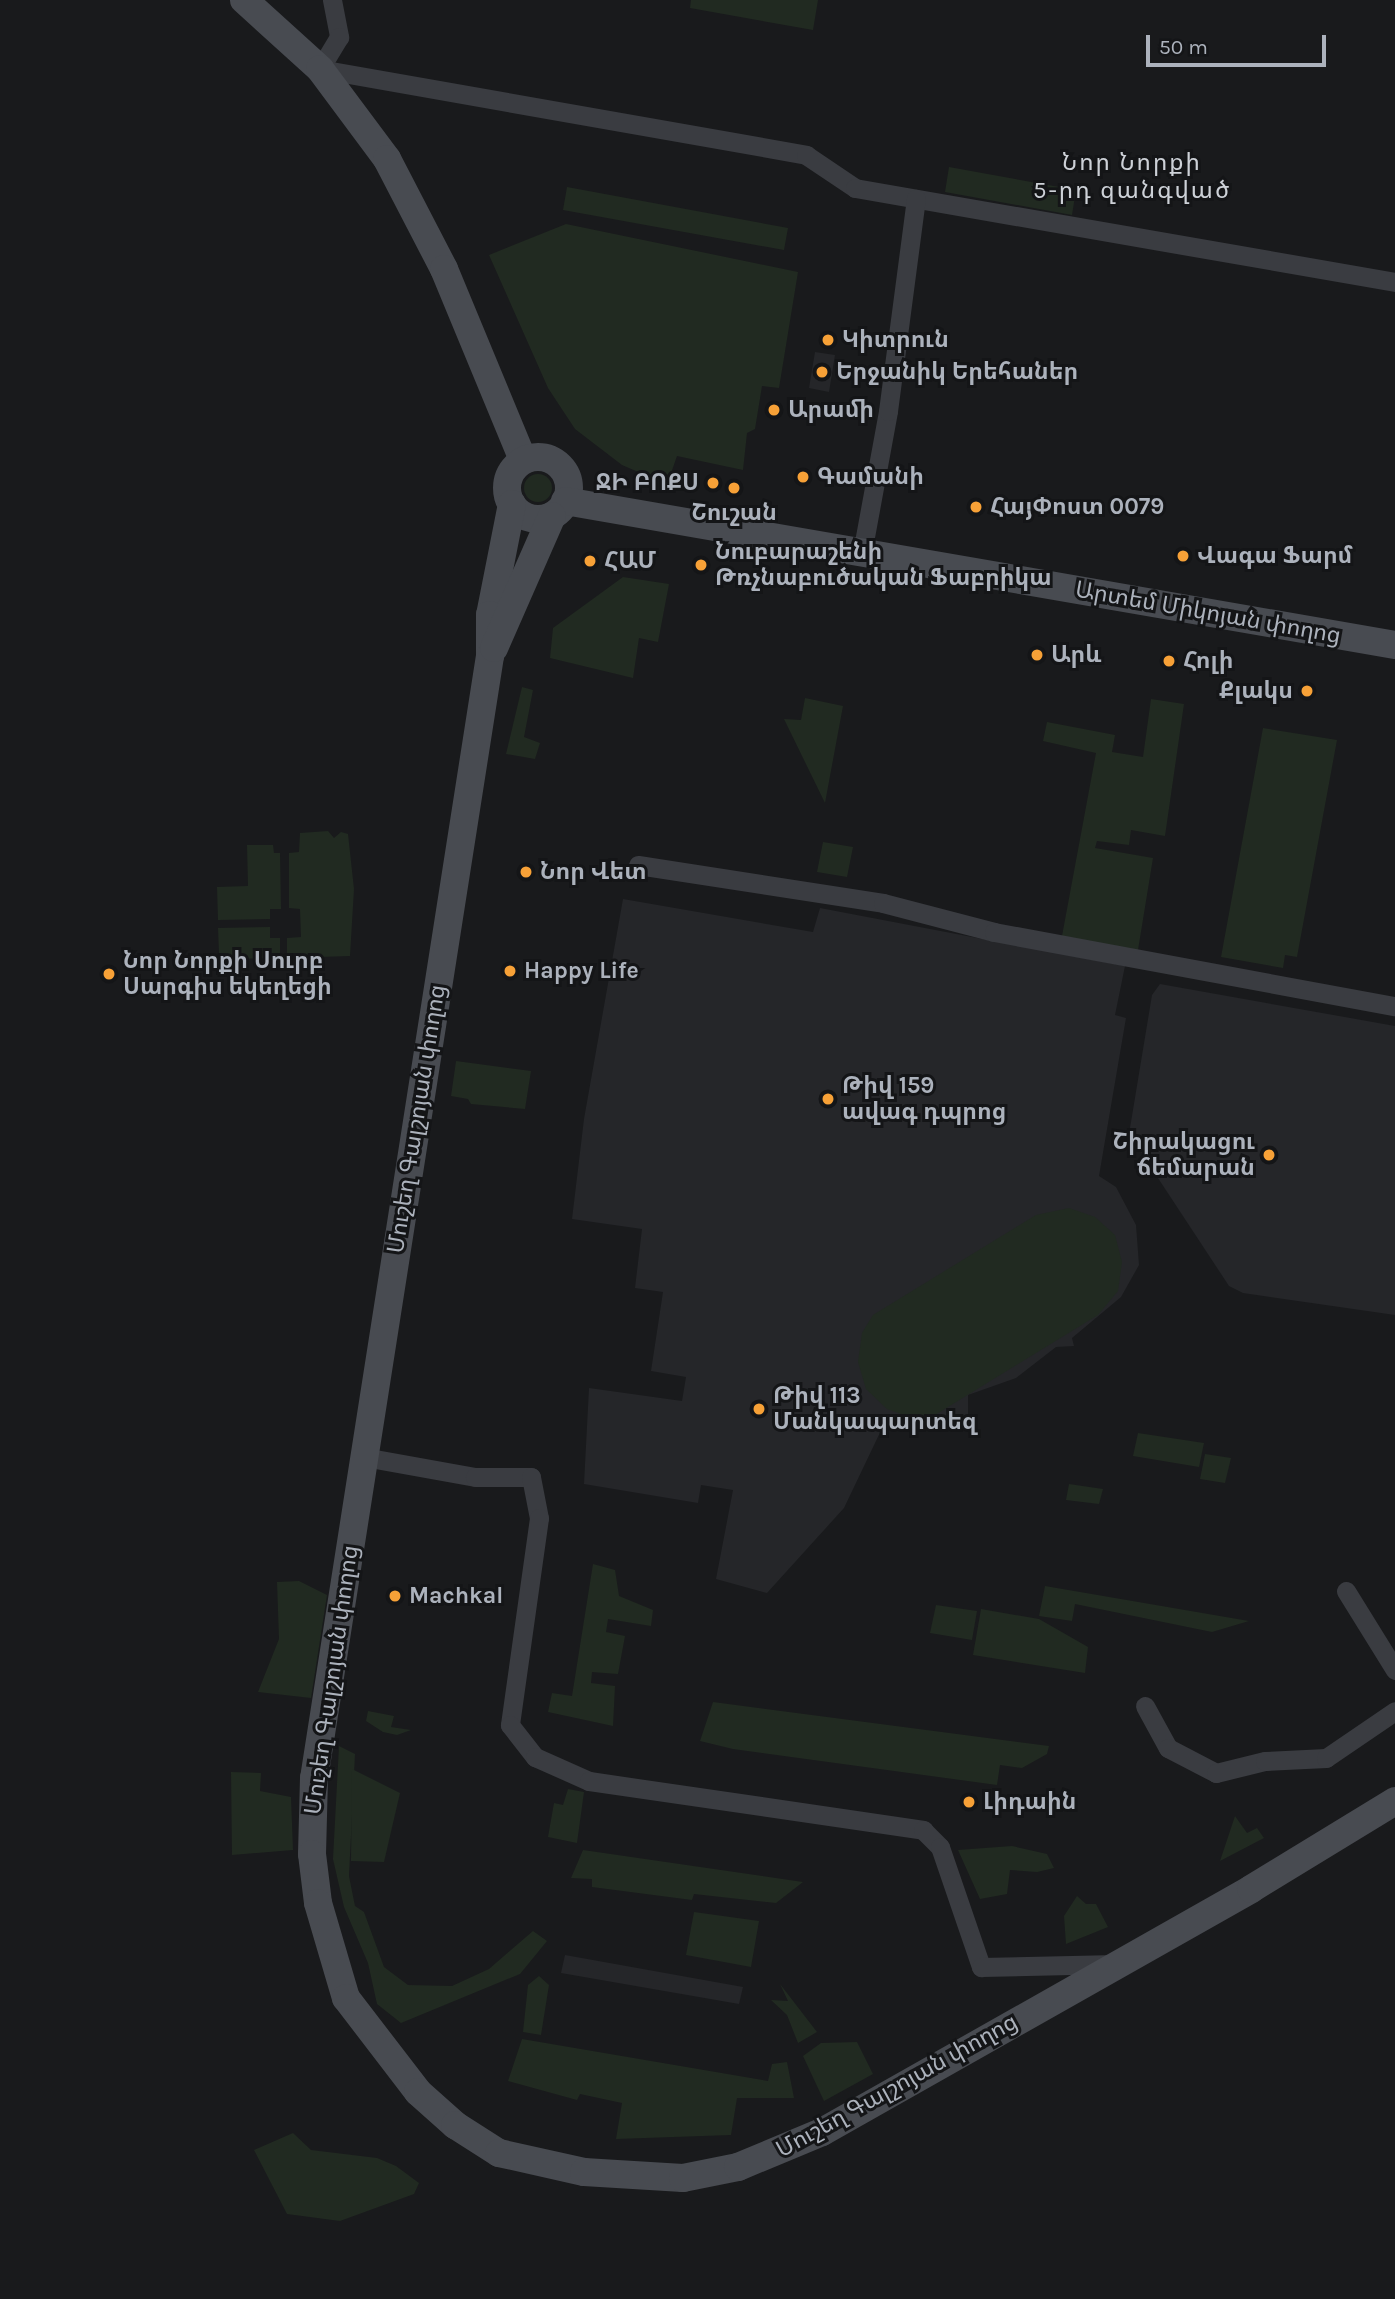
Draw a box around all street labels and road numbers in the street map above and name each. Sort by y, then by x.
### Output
street label: Արտեմ Միկոյան փողոց [1073,576,1343,650]
street label: Մուշեղ Գալշոյան փողոց [382,983,452,1255]
street label: Մուշեղ Գալշոյան փողոց [299,1544,365,1816]
street label: Մուշեղ Գալշոյան փողոց [771,2008,1023,2164]

